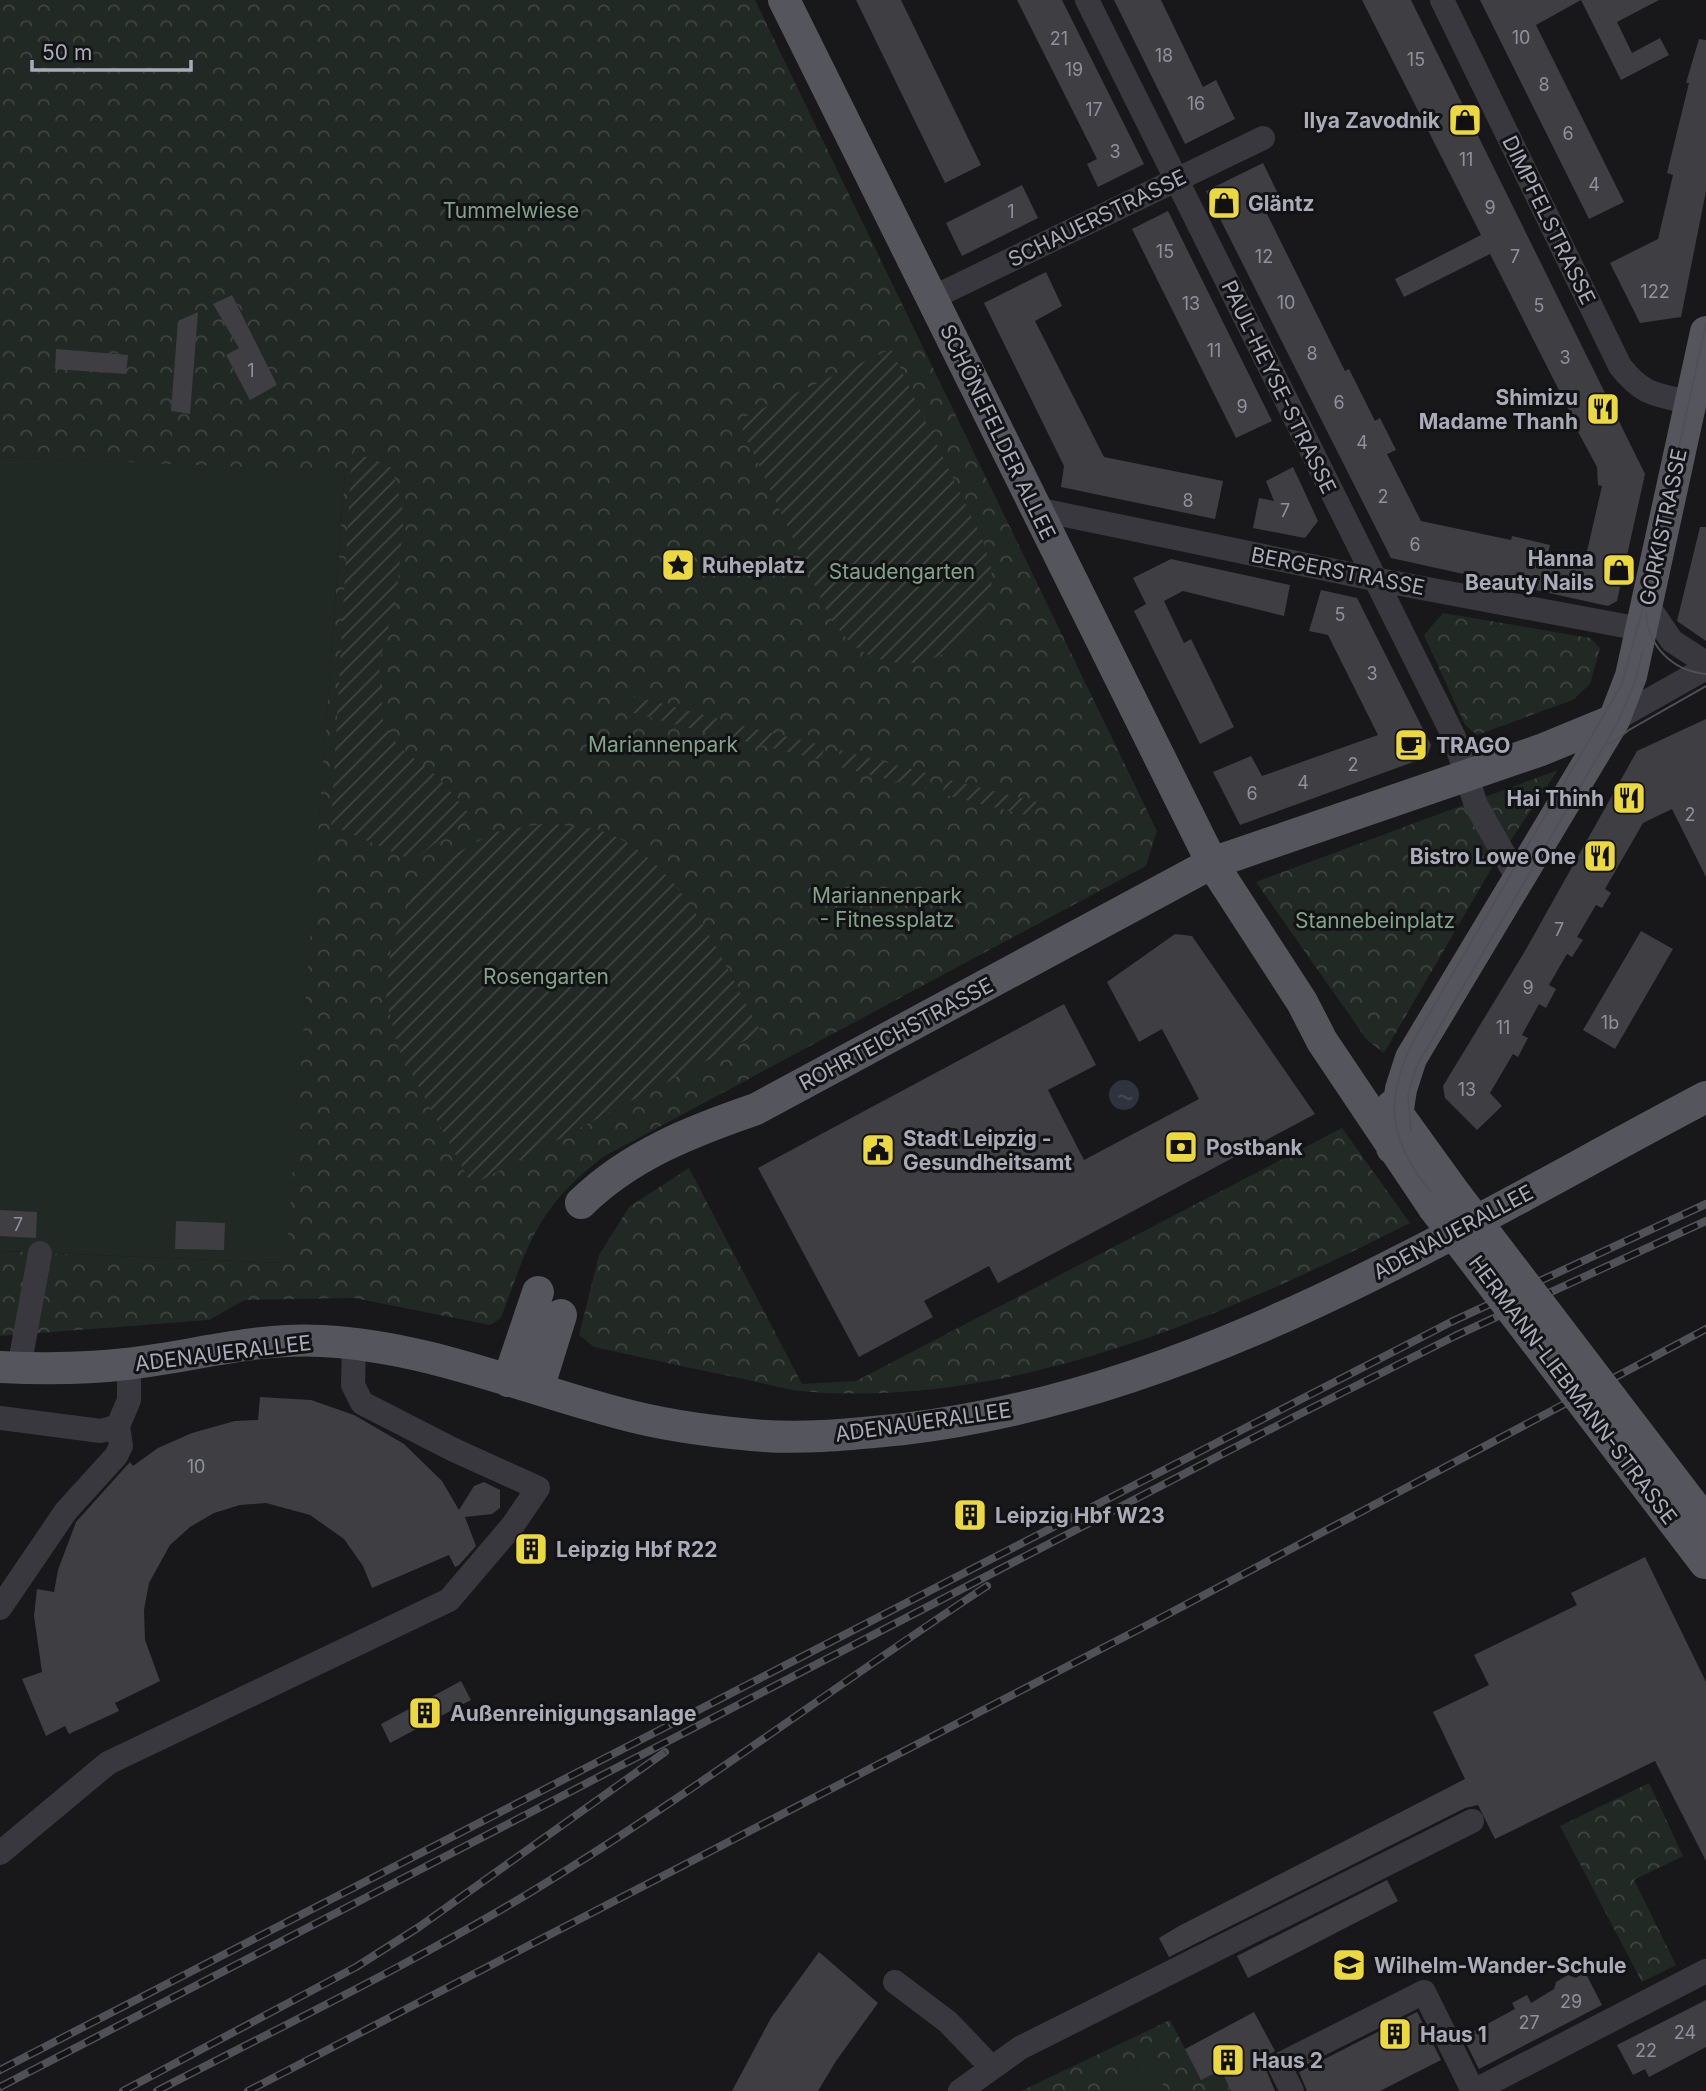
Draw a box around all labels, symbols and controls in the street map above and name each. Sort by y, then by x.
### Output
house number: 10 [1512,27,1530,48]
scale bar [32,28,191,72]
house number: 21 [1050,28,1068,49]
text: 50 m [42,40,92,65]
house number: 18 [1155,45,1173,66]
house number: 15 [1407,49,1425,70]
house number: 19 [1065,59,1083,80]
house number: 8 [1538,74,1550,95]
house number: 16 [1187,93,1205,114]
house number: 17 [1085,99,1103,120]
shop icon: Ilya Zavodnik [1446,101,1484,139]
place label: Ilya Zavodnik [1304,108,1441,133]
house number: 6 [1562,123,1574,144]
street label: DIMPFELSTRASSE [1497,132,1601,308]
house number: 3 [1109,141,1121,162]
house number: 11 [1459,149,1473,170]
street label: SCHAUERSTRASSE [1004,164,1190,272]
house number: 4 [1588,174,1600,195]
shop icon: Gläntz [1205,184,1243,222]
place label: Gläntz [1248,191,1314,216]
house number: 9 [1484,197,1496,218]
park label: Tummelwiese [443,198,579,223]
house number: 1 [1007,201,1015,222]
house number: 15 [1156,241,1174,262]
house number: 12 [1255,246,1273,267]
house number: 7 [1510,246,1520,267]
street label: PAUL-HEYSE-STRASSE [1216,276,1342,498]
house number: 122 [1640,281,1670,302]
house number: 10 [1277,292,1295,313]
house number: 13 [1182,293,1200,314]
house number: 5 [1534,295,1544,316]
street label: SCHÖNEFELDER ALLEE [935,320,1061,544]
house number: 11 [1207,340,1221,361]
house number: 8 [1306,343,1318,364]
house number: 3 [1559,347,1571,368]
house number: 1 [247,360,255,381]
place label: Shimizu Madame Thanh [1419,385,1578,434]
restaurant icon: Shimizu Madame Thanh [1584,390,1622,428]
house number: 6 [1333,392,1345,413]
house number: 9 [1236,396,1248,417]
house number: 4 [1356,432,1368,453]
street label: GORKISTRASSE [1634,446,1692,608]
house number: 2 [1378,486,1388,507]
house number: 8 [1182,490,1194,511]
house number: 7 [1280,500,1290,521]
house number: 6 [1409,534,1421,555]
street label: BERGERSTRASSE [1249,542,1427,600]
place icon: Ruheplatz [659,546,697,584]
place label: Hanna Beauty Nails [1465,546,1594,595]
shop icon: Hanna Beauty Nails [1600,551,1638,589]
place label: Ruheplatz [702,553,805,578]
park label: Staudengarten [829,559,975,584]
house number: 5 [1335,604,1345,625]
house number: 3 [1366,663,1378,684]
cafe icon: TRAGO [1392,726,1430,764]
park label: Mariannenpark [588,732,738,757]
place label: TRAGO [1436,733,1511,758]
house number: 2 [1348,754,1358,775]
house number: 4 [1297,772,1309,793]
restaurant icon: Hai Thinh [1610,779,1648,817]
house number: 6 [1246,783,1258,804]
place label: Hai Thinh [1507,786,1604,811]
house number: 2 [1685,804,1695,825]
restaurant icon: Bistro Lowe One [1581,837,1619,875]
place label: Bistro Lowe One [1410,844,1576,869]
park label: Mariannenpark - Fitnessplatz [812,883,962,932]
park label: Stannebeinplatz [1295,908,1455,933]
house number: 7 [1554,919,1564,940]
park label: Rosengarten [483,964,609,989]
street label: ROHRTEICHSTRASSE [795,972,997,1096]
house number: 9 [1522,977,1534,998]
house number: 1b [1601,1012,1619,1033]
house number: 11 [1496,1017,1510,1038]
house number: 13 [1458,1079,1476,1100]
place label: Stadt Leipzig - Gesundheitsamt [903,1126,1072,1175]
bank icon: Postbank [1162,1128,1200,1166]
public building icon: Stadt Leipzig - Gesundheitsamt [859,1131,897,1169]
place label: Postbank [1206,1135,1304,1160]
street label: ADENAUERALLEE [1369,1179,1537,1285]
house number: 7 [13,1214,23,1235]
street label: HERMANN-LIEBMANN-STRASSE [1464,1251,1682,1529]
street label: ADENAUERALLEE [133,1330,313,1376]
street label: ADENAUERALLEE [833,1397,1013,1447]
house number: 10 [187,1456,205,1477]
building icon: Leipzig Hbf W23 [951,1496,989,1534]
place label: Leipzig Hbf W23 [995,1503,1165,1528]
building icon: Leipzig Hbf R22 [512,1530,550,1568]
place label: Leipzig Hbf R22 [556,1537,717,1562]
building icon: Außenreinigungsanlage [406,1694,444,1732]
place label: Außenreinigungsanlage [450,1701,697,1726]
school or university icon: Wilhelm-Wander-Schule [1330,1946,1368,1984]
place label: Wilhelm-Wander-Schule [1374,1953,1627,1978]
house number: 29 [1560,1991,1582,2012]
house number: 27 [1518,2012,1540,2033]
building icon: Haus 1 [1376,2015,1414,2053]
place label: Haus 1 [1420,2022,1487,2047]
house number: 24 [1674,2022,1696,2043]
house number: 22 [1635,2040,1657,2061]
building icon: Haus 2 [1209,2041,1247,2079]
place label: Haus 2 [1252,2048,1323,2073]

